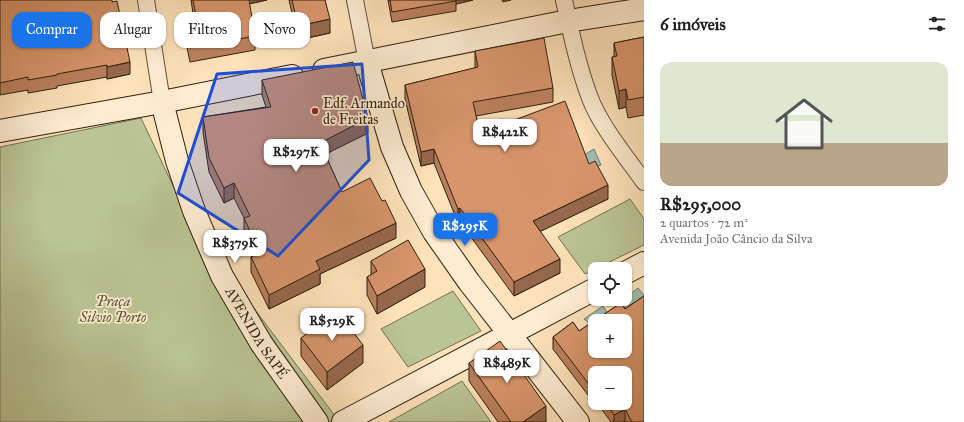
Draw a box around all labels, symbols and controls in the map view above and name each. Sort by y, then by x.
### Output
chip: Comprar [12,12,92,48]
chip: Alugar [100,12,166,48]
chip: Filtros [174,12,241,48]
chip: Novo [249,12,310,48]
icon: filters [926,13,948,35]
text: 6 imóveis [660,14,726,35]
icon: home [768,88,840,160]
place label: Edf. Armando de Freitas [323,95,405,128]
marker: Edf. Armando de Freitas [310,106,320,116]
pin: R$422K [472,119,538,153]
text: R$422K [482,124,528,140]
pin: R$297K [263,139,329,173]
text: R$297K [273,144,319,160]
text: R$295,000 [660,194,741,215]
pin: R$295K [432,213,498,247]
text: 2 quartos · 72 m² [660,215,748,231]
text: R$295K [442,218,488,234]
pin: R$379K [202,230,268,264]
text: Avenida João Câncio da Silva [660,231,812,247]
text: R$379K [212,235,258,251]
map controls [588,262,632,410]
button: locate [588,262,632,306]
street label: AVENIDA SAPÉ [221,283,294,382]
park label: Praça Silvio Porto [79,293,146,326]
pin: R$529K [299,308,365,342]
text: R$529K [309,313,355,329]
button: + [588,314,632,358]
pin: R$489K [474,350,540,384]
text: R$489K [483,355,531,371]
button: − [588,366,632,410]

